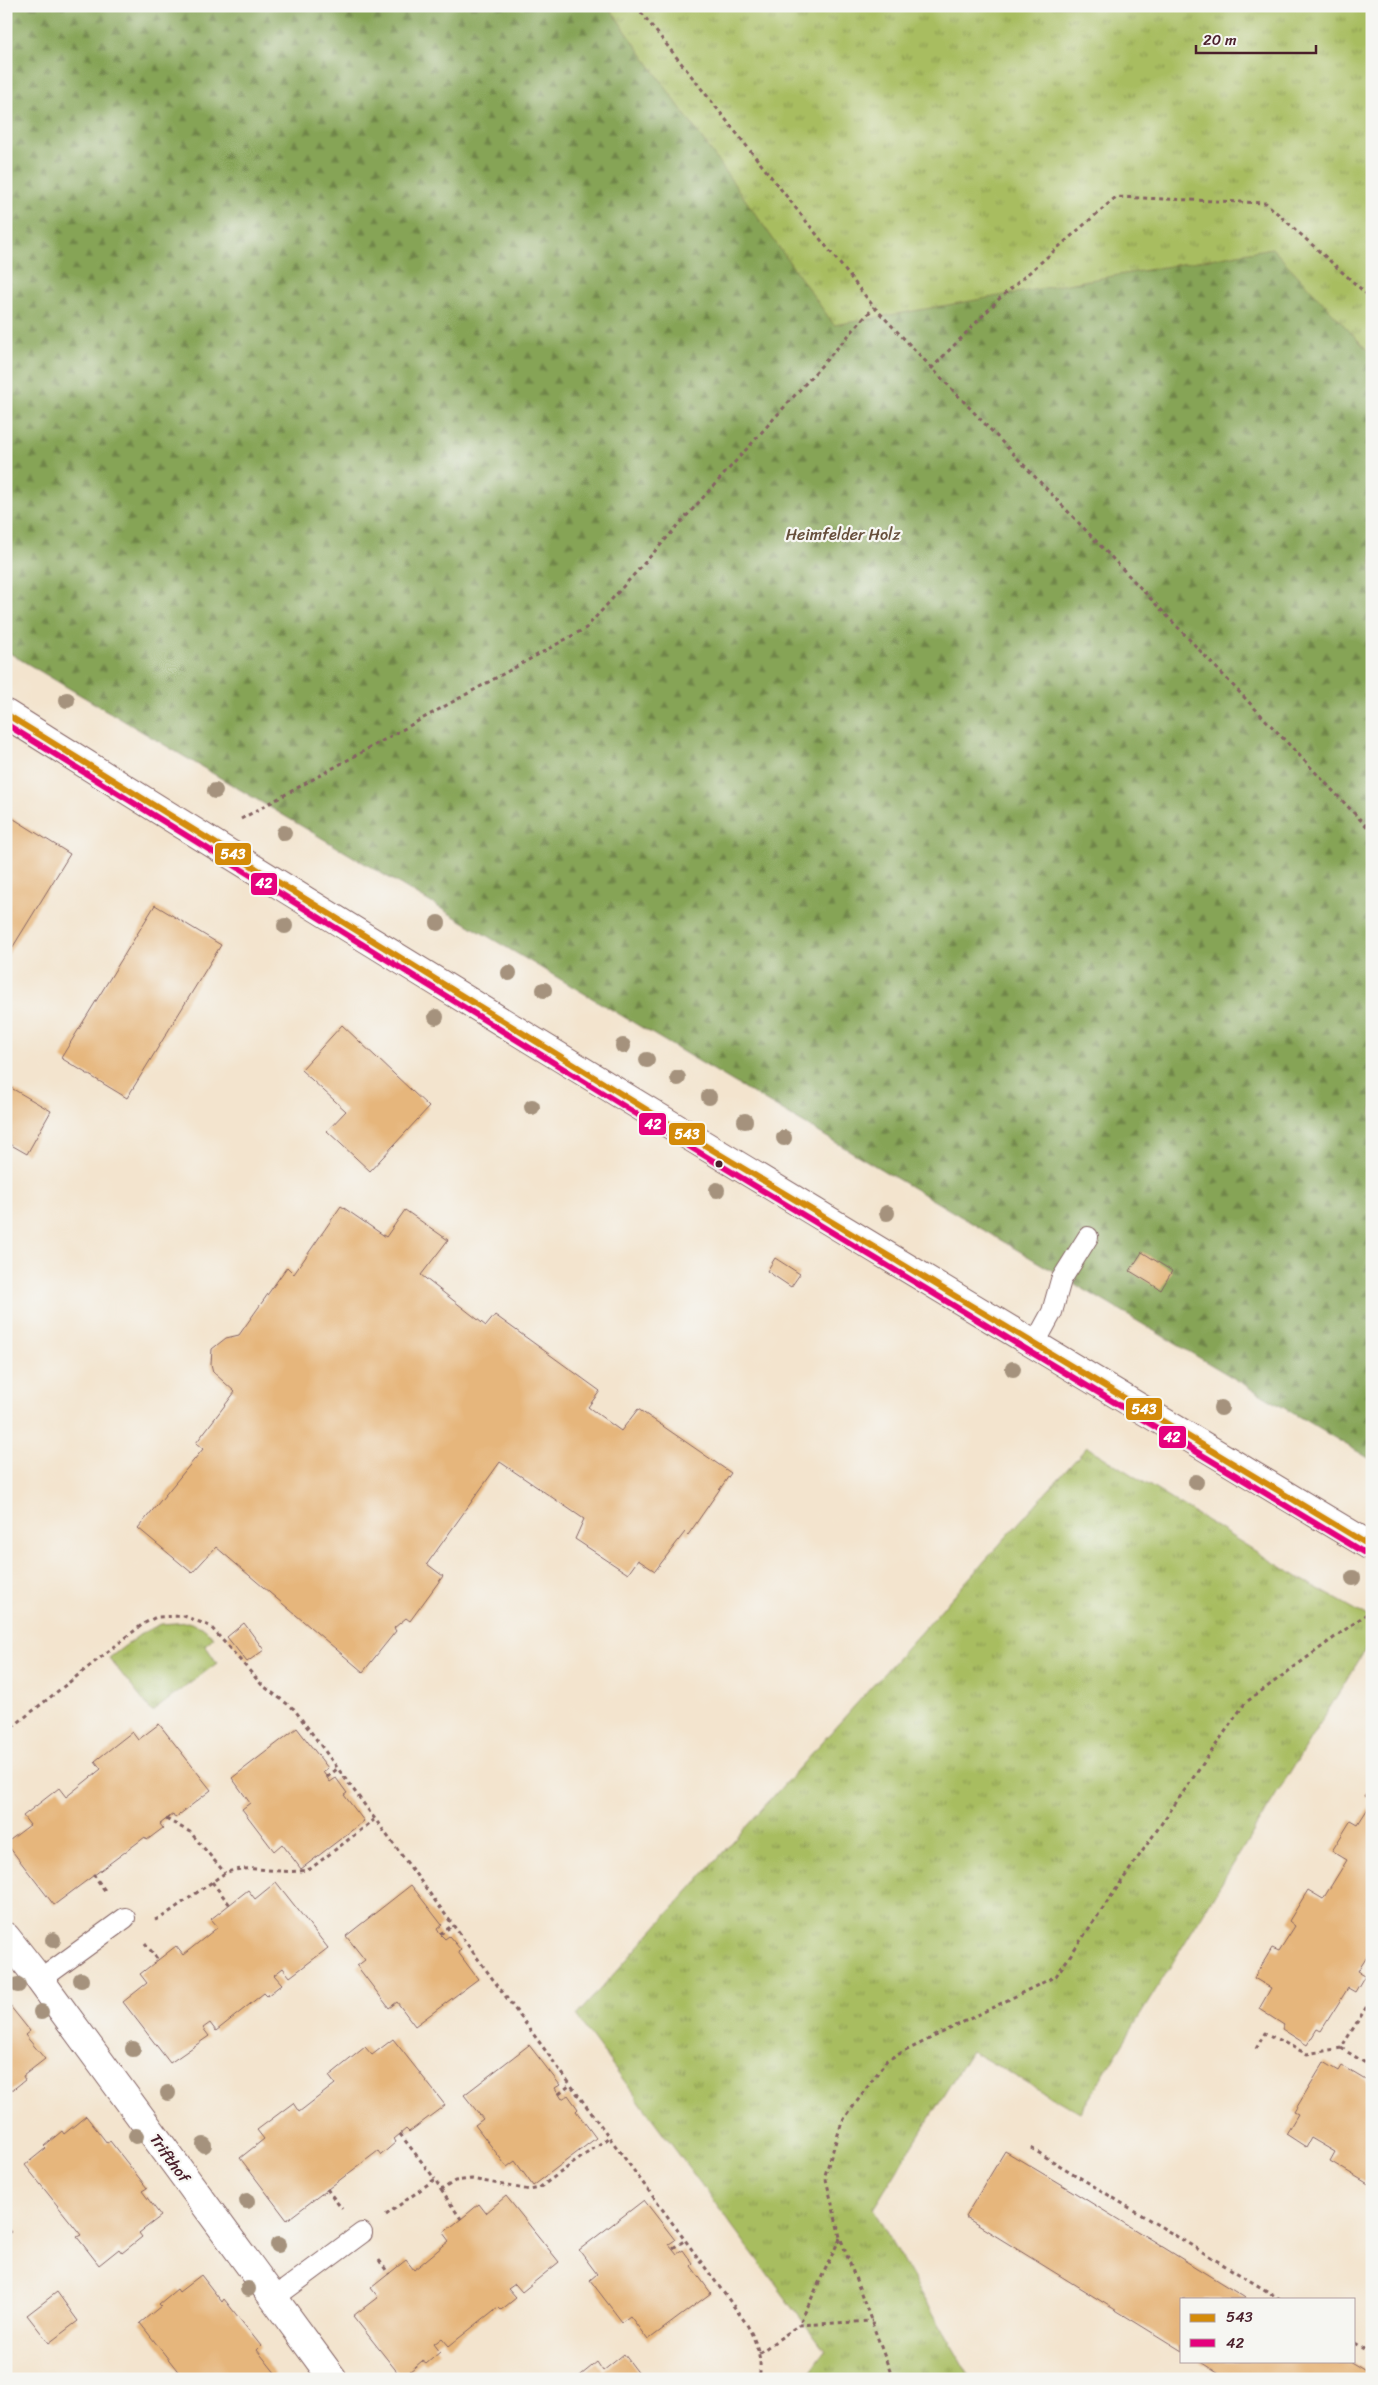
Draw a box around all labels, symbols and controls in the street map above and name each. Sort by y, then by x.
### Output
scale bar [1196,22,1316,54]
text: 20 m [1203,27,1237,53]
park label: Heimfelder Holz [786,520,901,549]
line badge: 543 [214,842,252,866]
text: 543 [221,842,246,867]
text: 42 [255,871,273,896]
line badge: 42 [250,872,278,896]
line badge: 42 [638,1112,667,1136]
text: 42 [644,1112,662,1137]
line badge: 543 [668,1122,706,1146]
text: 543 [675,1122,700,1147]
unlabelled marker [714,1159,724,1169]
line badge: 543 [1125,1397,1163,1421]
text: 543 [1132,1397,1157,1422]
line badge: 42 [1158,1425,1187,1449]
text: 42 [1163,1425,1181,1450]
street label: Trifthof [142,2127,199,2191]
legend [1180,2298,1356,2362]
text: 543 [1226,2304,1253,2330]
text: 42 [1226,2330,1244,2356]

